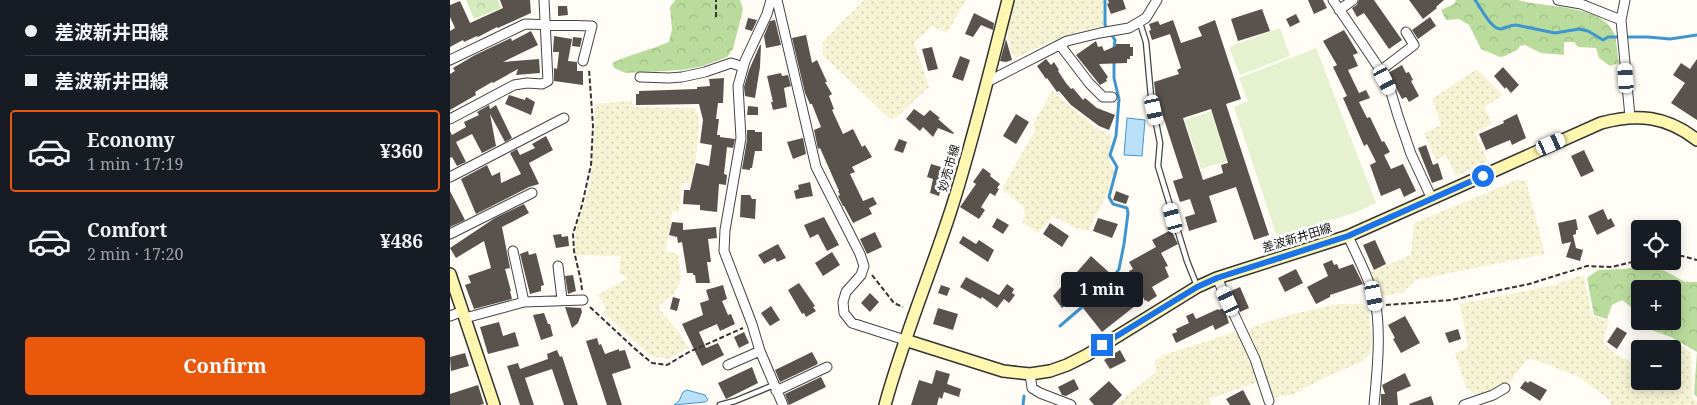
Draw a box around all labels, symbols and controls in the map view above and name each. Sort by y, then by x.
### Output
text: 差波新井田線 [55,19,169,45]
car [1371,63,1398,97]
car [1617,63,1634,93]
text: 差波新井田線 [55,68,169,94]
car [1143,94,1164,126]
text: Economy [87,127,175,153]
icon: car [27,129,72,174]
car [1534,131,1567,157]
text: ¥360 [380,138,423,164]
street label: 妙売市線 [934,142,963,193]
text: 1 min · 17:19 [87,153,183,175]
route start [1472,165,1494,187]
car [1161,202,1184,234]
text: Comfort [87,217,167,243]
icon: car [27,219,72,264]
street label: 差波新井田線 [1260,219,1334,256]
map controls [1631,220,1681,390]
button: locate [1631,220,1681,270]
text: ¥486 [380,228,423,254]
text: 2 min · 17:20 [87,243,183,265]
callout: 1 min [1061,272,1143,308]
text: 1 min [1079,278,1125,300]
car [1363,280,1384,312]
button: + [1631,280,1681,330]
car [1214,284,1241,318]
route end [1091,334,1113,356]
button: Confirm [25,337,425,395]
button: − [1631,340,1681,390]

